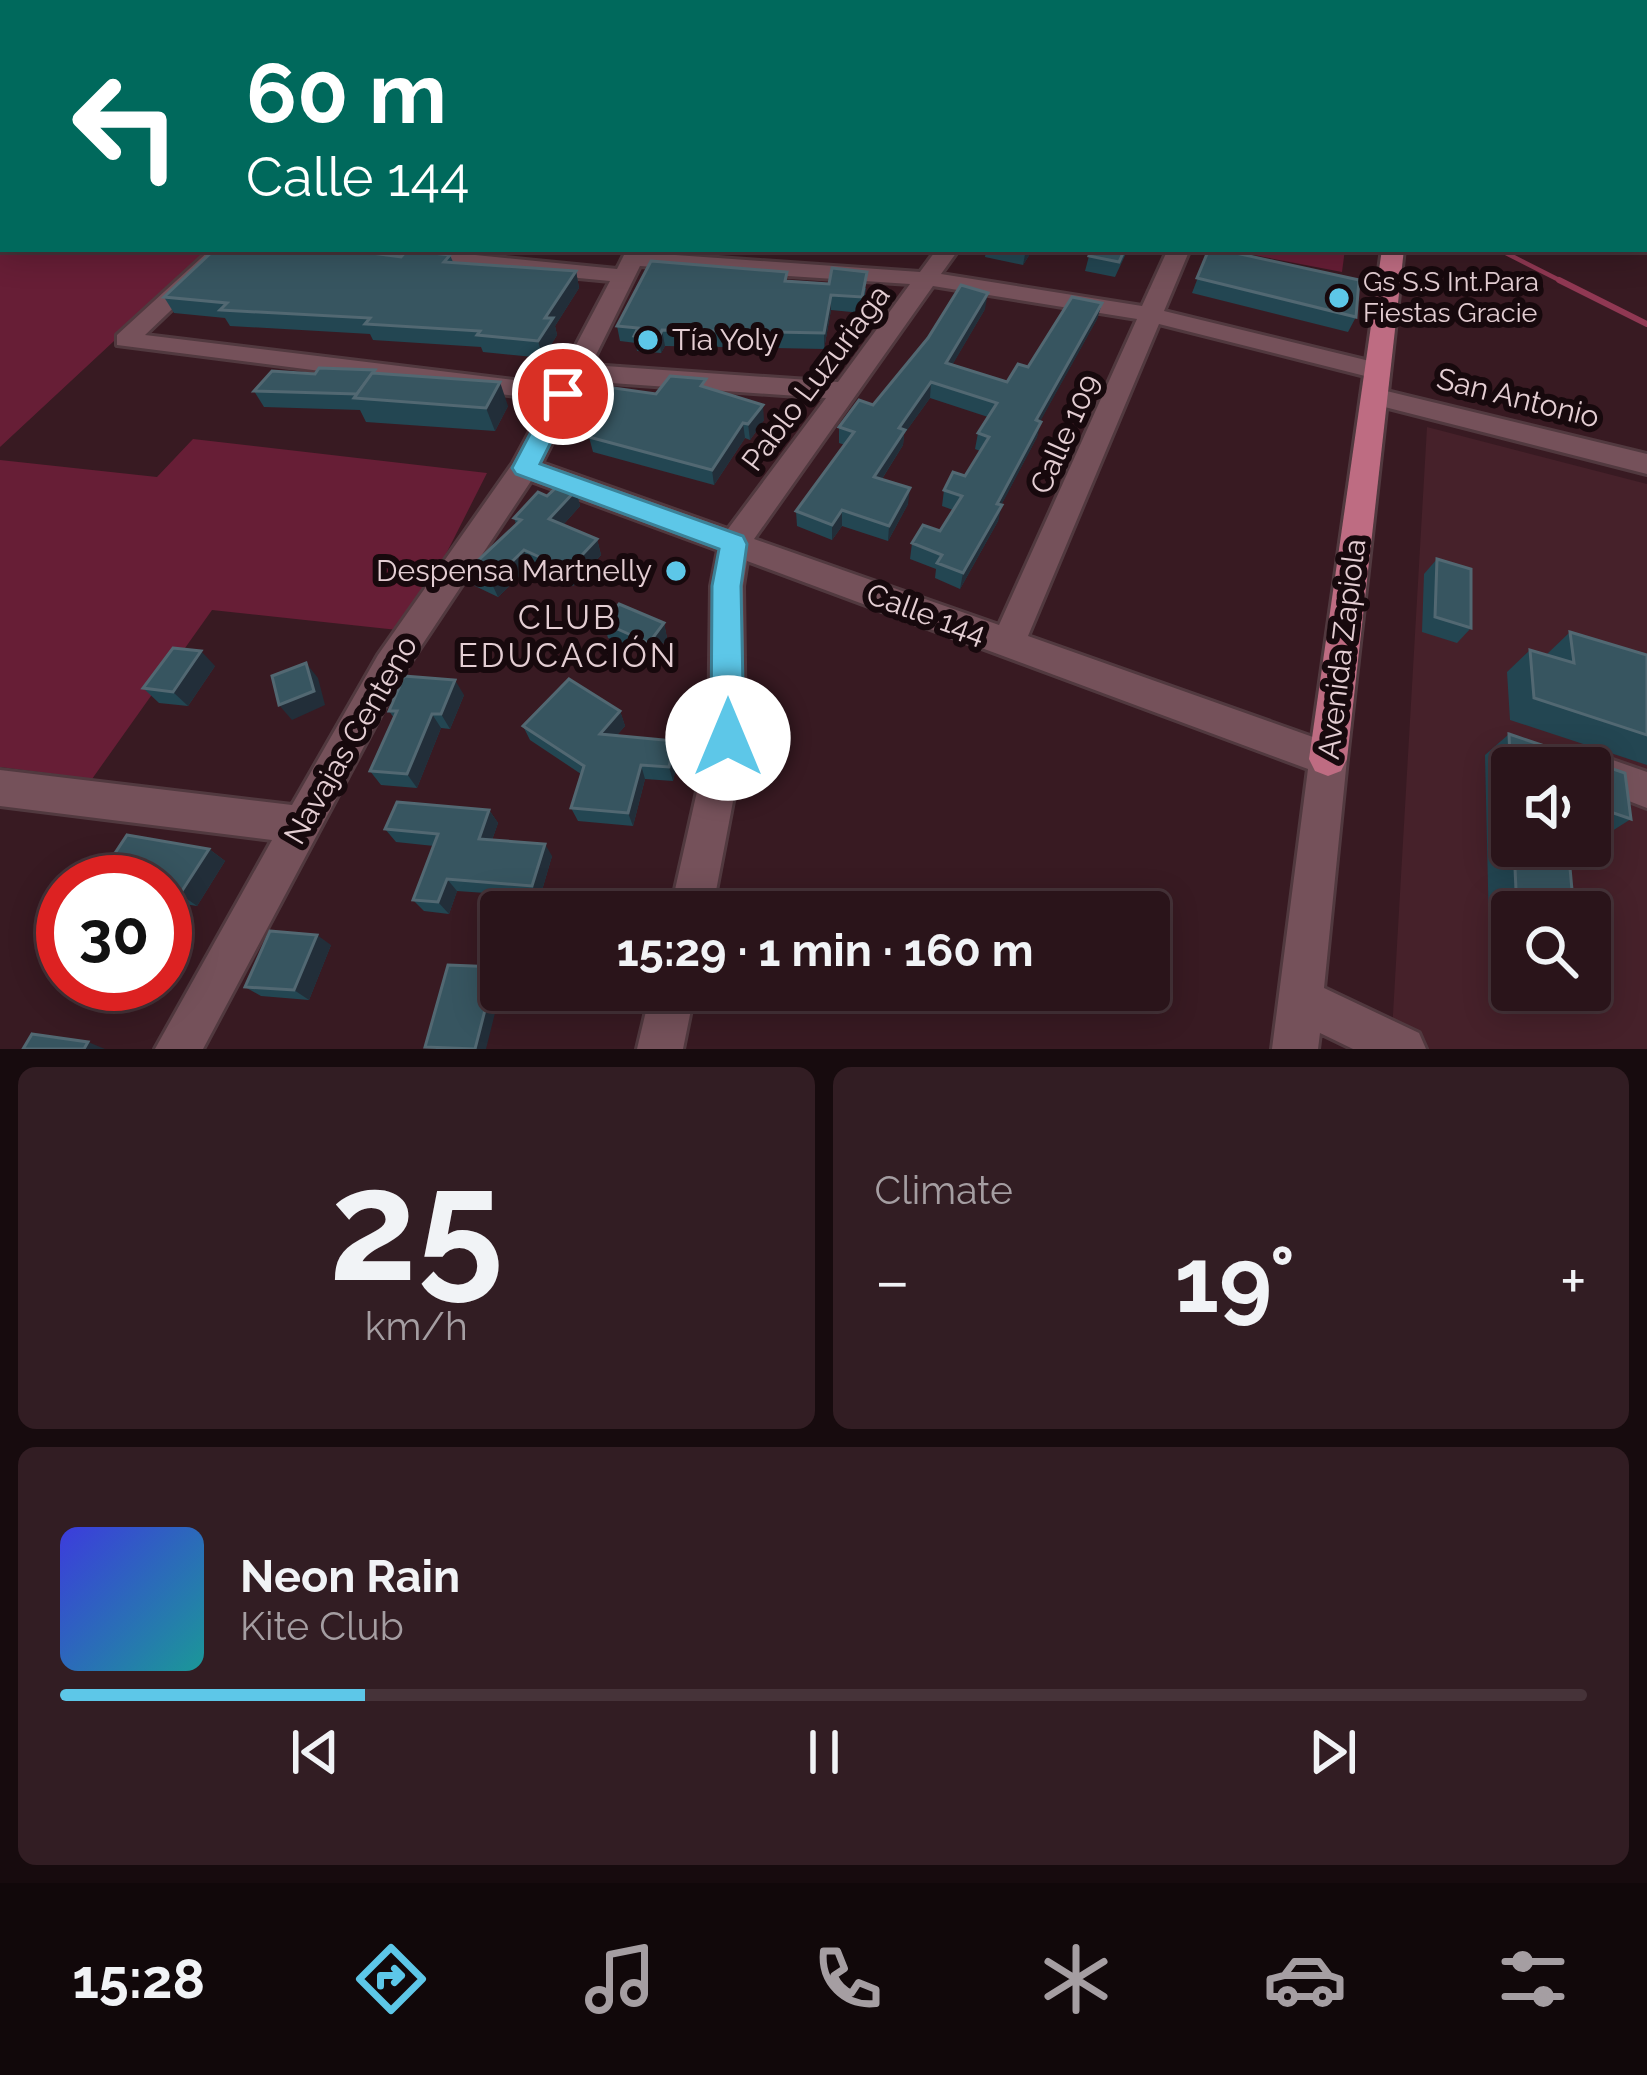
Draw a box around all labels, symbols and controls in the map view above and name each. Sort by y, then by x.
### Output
text: 60 m [246,44,447,143]
icon: left [48,48,204,204]
text: Calle 144 [246,145,469,209]
place label: Gs S.S Int.Para Fiestas Gracie [1363,266,1539,328]
street label: Pablo Luzuriaga [734,278,897,477]
marker: Gs S.S Int.Para Fiestas Gracie [1326,285,1352,311]
place label: Tía Yoly [672,322,778,357]
marker: Tía Yoly [635,327,661,353]
pin [512,343,614,445]
street label: San Antonio [1433,360,1603,435]
icon: arrive [530,361,596,427]
street label: Calle 109 [1023,369,1106,499]
street label: Avenida Zapiola [1311,537,1372,761]
place label: Despensa Martnelly [376,553,652,588]
marker: Despensa Martnelly [663,558,689,584]
street label: Calle 144 [862,576,990,651]
district label: CLUB EDUCACIÓN [458,598,678,675]
street label: Navajas Centeno [277,630,424,850]
position arrow [665,675,791,801]
map controls [1491,747,1611,1011]
button: sound [1491,747,1611,867]
speed limit sign: 30 [36,855,192,1011]
button: search [1491,891,1611,1011]
text: 15:29 · 1 min · 160 m [616,924,1034,977]
text: 25 [329,1133,503,1317]
text: Climate [875,1167,1013,1213]
text: 19° [1175,1227,1295,1333]
text: − [875,1242,910,1319]
text: + [1560,1242,1587,1319]
text: km/h [365,1303,468,1349]
text: Neon Rain [240,1550,460,1603]
text: Kite Club [240,1603,404,1649]
icon: previous [282,1719,348,1785]
icon: pause [791,1719,857,1785]
icon: next [1300,1719,1366,1785]
icon: directions [349,1937,433,2021]
icon: music [578,1937,662,2021]
icon: phone [806,1937,890,2021]
icon: climate [1034,1937,1118,2021]
icon: car [1263,1937,1347,2021]
icon: filters [1491,1937,1575,2021]
text: 15:28 [72,1947,205,2011]

